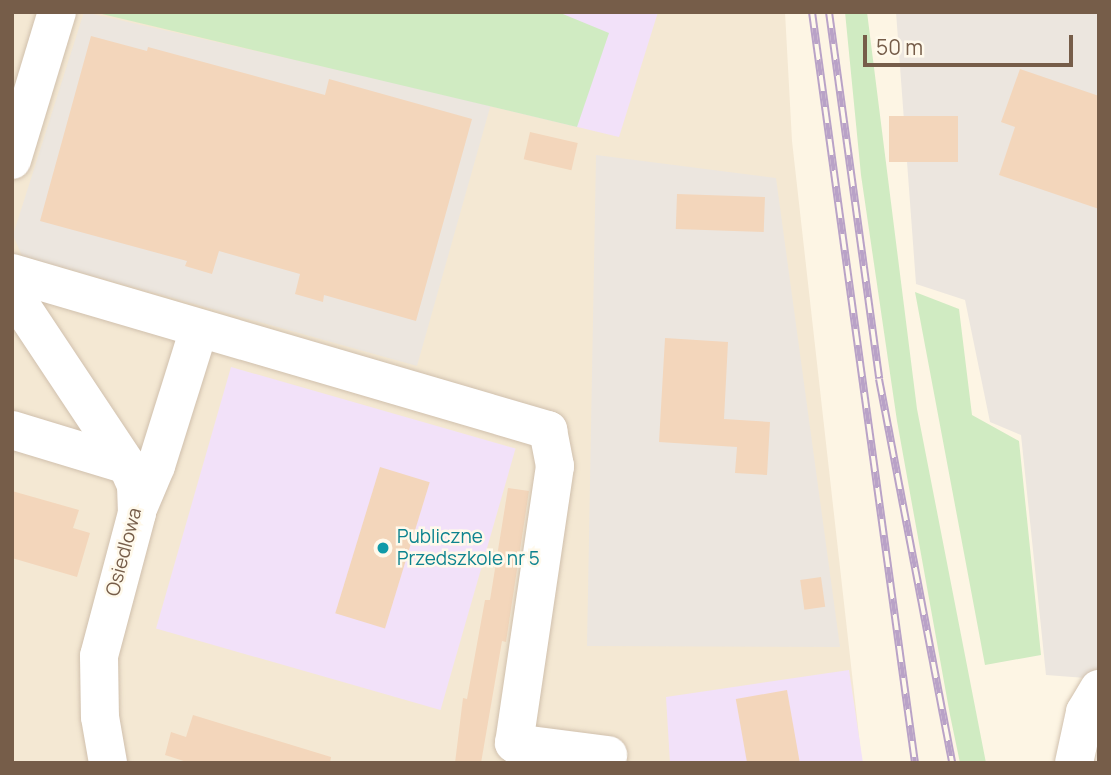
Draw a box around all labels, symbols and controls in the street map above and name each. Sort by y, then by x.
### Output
scale bar [866,21,1076,65]
text: 50 m [876,33,923,61]
street label: Osiedlowa [101,505,147,599]
place label: Publiczne Przedszkole nr 5 [397,526,540,570]
marker: Publiczne Przedszkole nr 5 [375,540,391,556]

